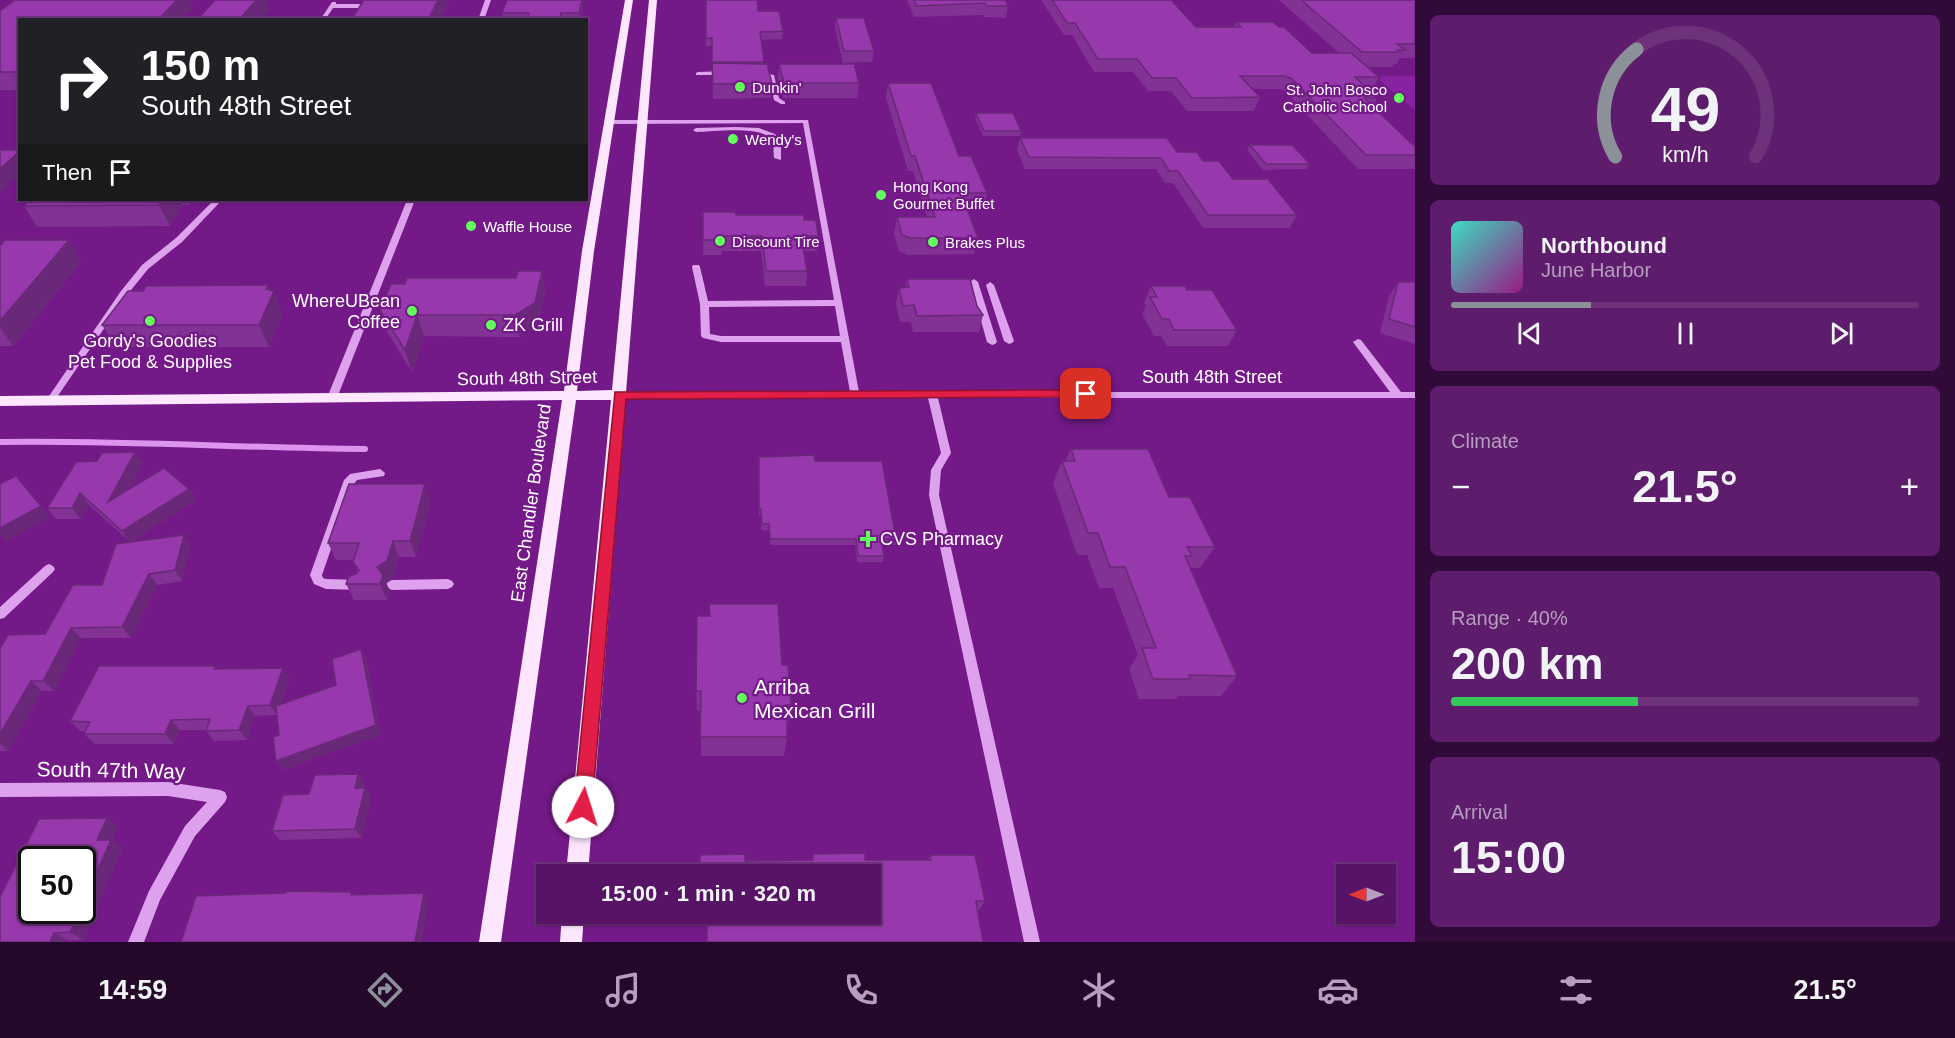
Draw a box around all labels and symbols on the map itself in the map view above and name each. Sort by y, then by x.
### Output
place label: Dunkin' [752,79,802,96]
marker: Dunkin' [733,80,747,94]
place label: St. John Bosco Catholic School [1283,81,1387,115]
marker: St. John Bosco Catholic School [1392,91,1406,105]
place label: Wendy's [745,131,802,148]
marker: Wendy's [726,132,740,146]
place label: Hong Kong Gourmet Buffet [893,178,995,212]
marker: Hong Kong Gourmet Buffet [874,188,888,202]
place label: Waffle House [483,218,572,235]
marker: Waffle House [464,219,478,233]
place label: Discount Tire [732,233,820,250]
marker: Discount Tire [713,234,727,248]
place label: Brakes Plus [945,234,1025,251]
marker: Brakes Plus [926,235,940,249]
place label: WhereUBean Coffee [292,291,400,332]
marker: WhereUBean Coffee [405,304,419,318]
marker: Gordy's Goodies Pet Food & Supplies [143,314,157,328]
place label: ZK Grill [503,315,563,335]
marker: ZK Grill [484,318,498,332]
place label: Gordy's Goodies Pet Food & Supplies [68,331,232,372]
street label: South 48th Street [457,367,597,389]
street label: South 48th Street [1142,367,1282,387]
pin [1060,368,1111,419]
street label: East Chandler Boulevard [507,403,555,603]
place label: CVS Pharmacy [880,529,1003,549]
marker: CVS Pharmacy [861,532,875,546]
place label: Arriba Mexican Grill [754,675,875,722]
marker: Arriba Mexican Grill [735,691,749,705]
street label: South 47th Way [36,757,186,783]
position arrow [551,775,615,839]
speed limit sign: 50 [18,846,96,924]
north arrow [1336,864,1396,924]

